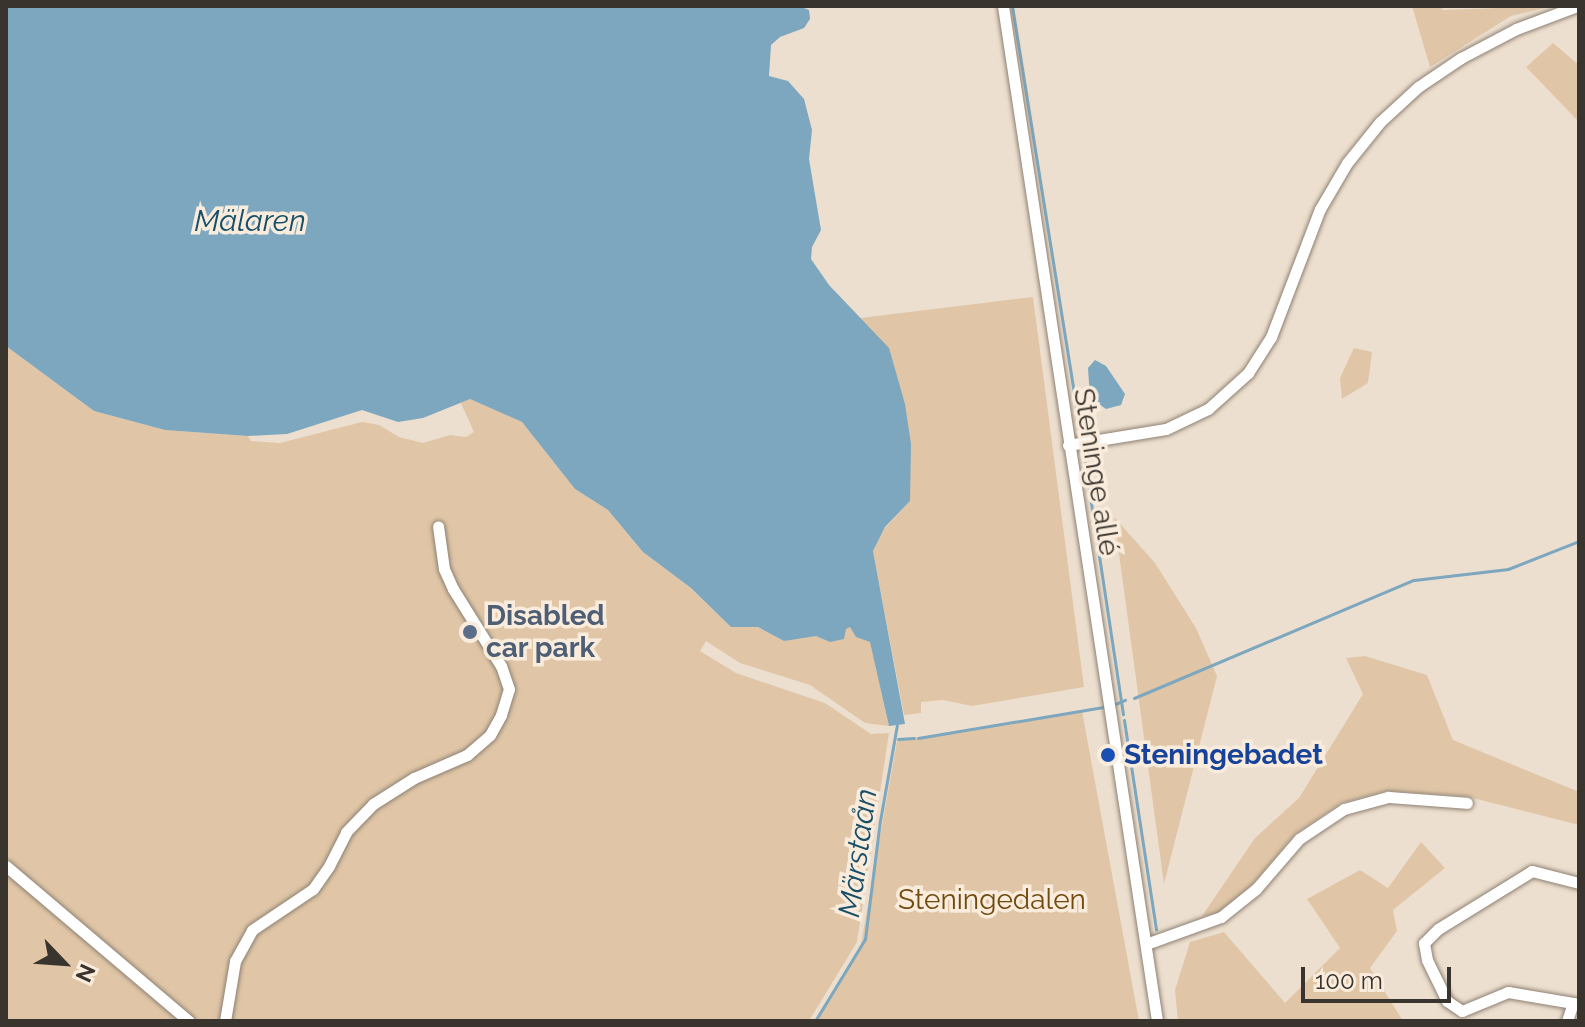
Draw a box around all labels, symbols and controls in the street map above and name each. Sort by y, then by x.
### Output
water label: Mälaren [194,203,306,239]
street label: Steninge allé [1066,386,1126,558]
place label: Disabled car park [486,599,604,665]
marker: Disabled car park [461,623,479,641]
place label: Steningebadet [1124,738,1323,772]
marker: Steningebadet [1099,746,1117,764]
water label: Märstaån [831,786,885,920]
park label: Steningedalen [898,883,1086,917]
north arrow [24,923,104,1003]
scale bar [1305,951,1455,1001]
text: N [70,960,101,986]
text: 100 m [1315,966,1383,995]

